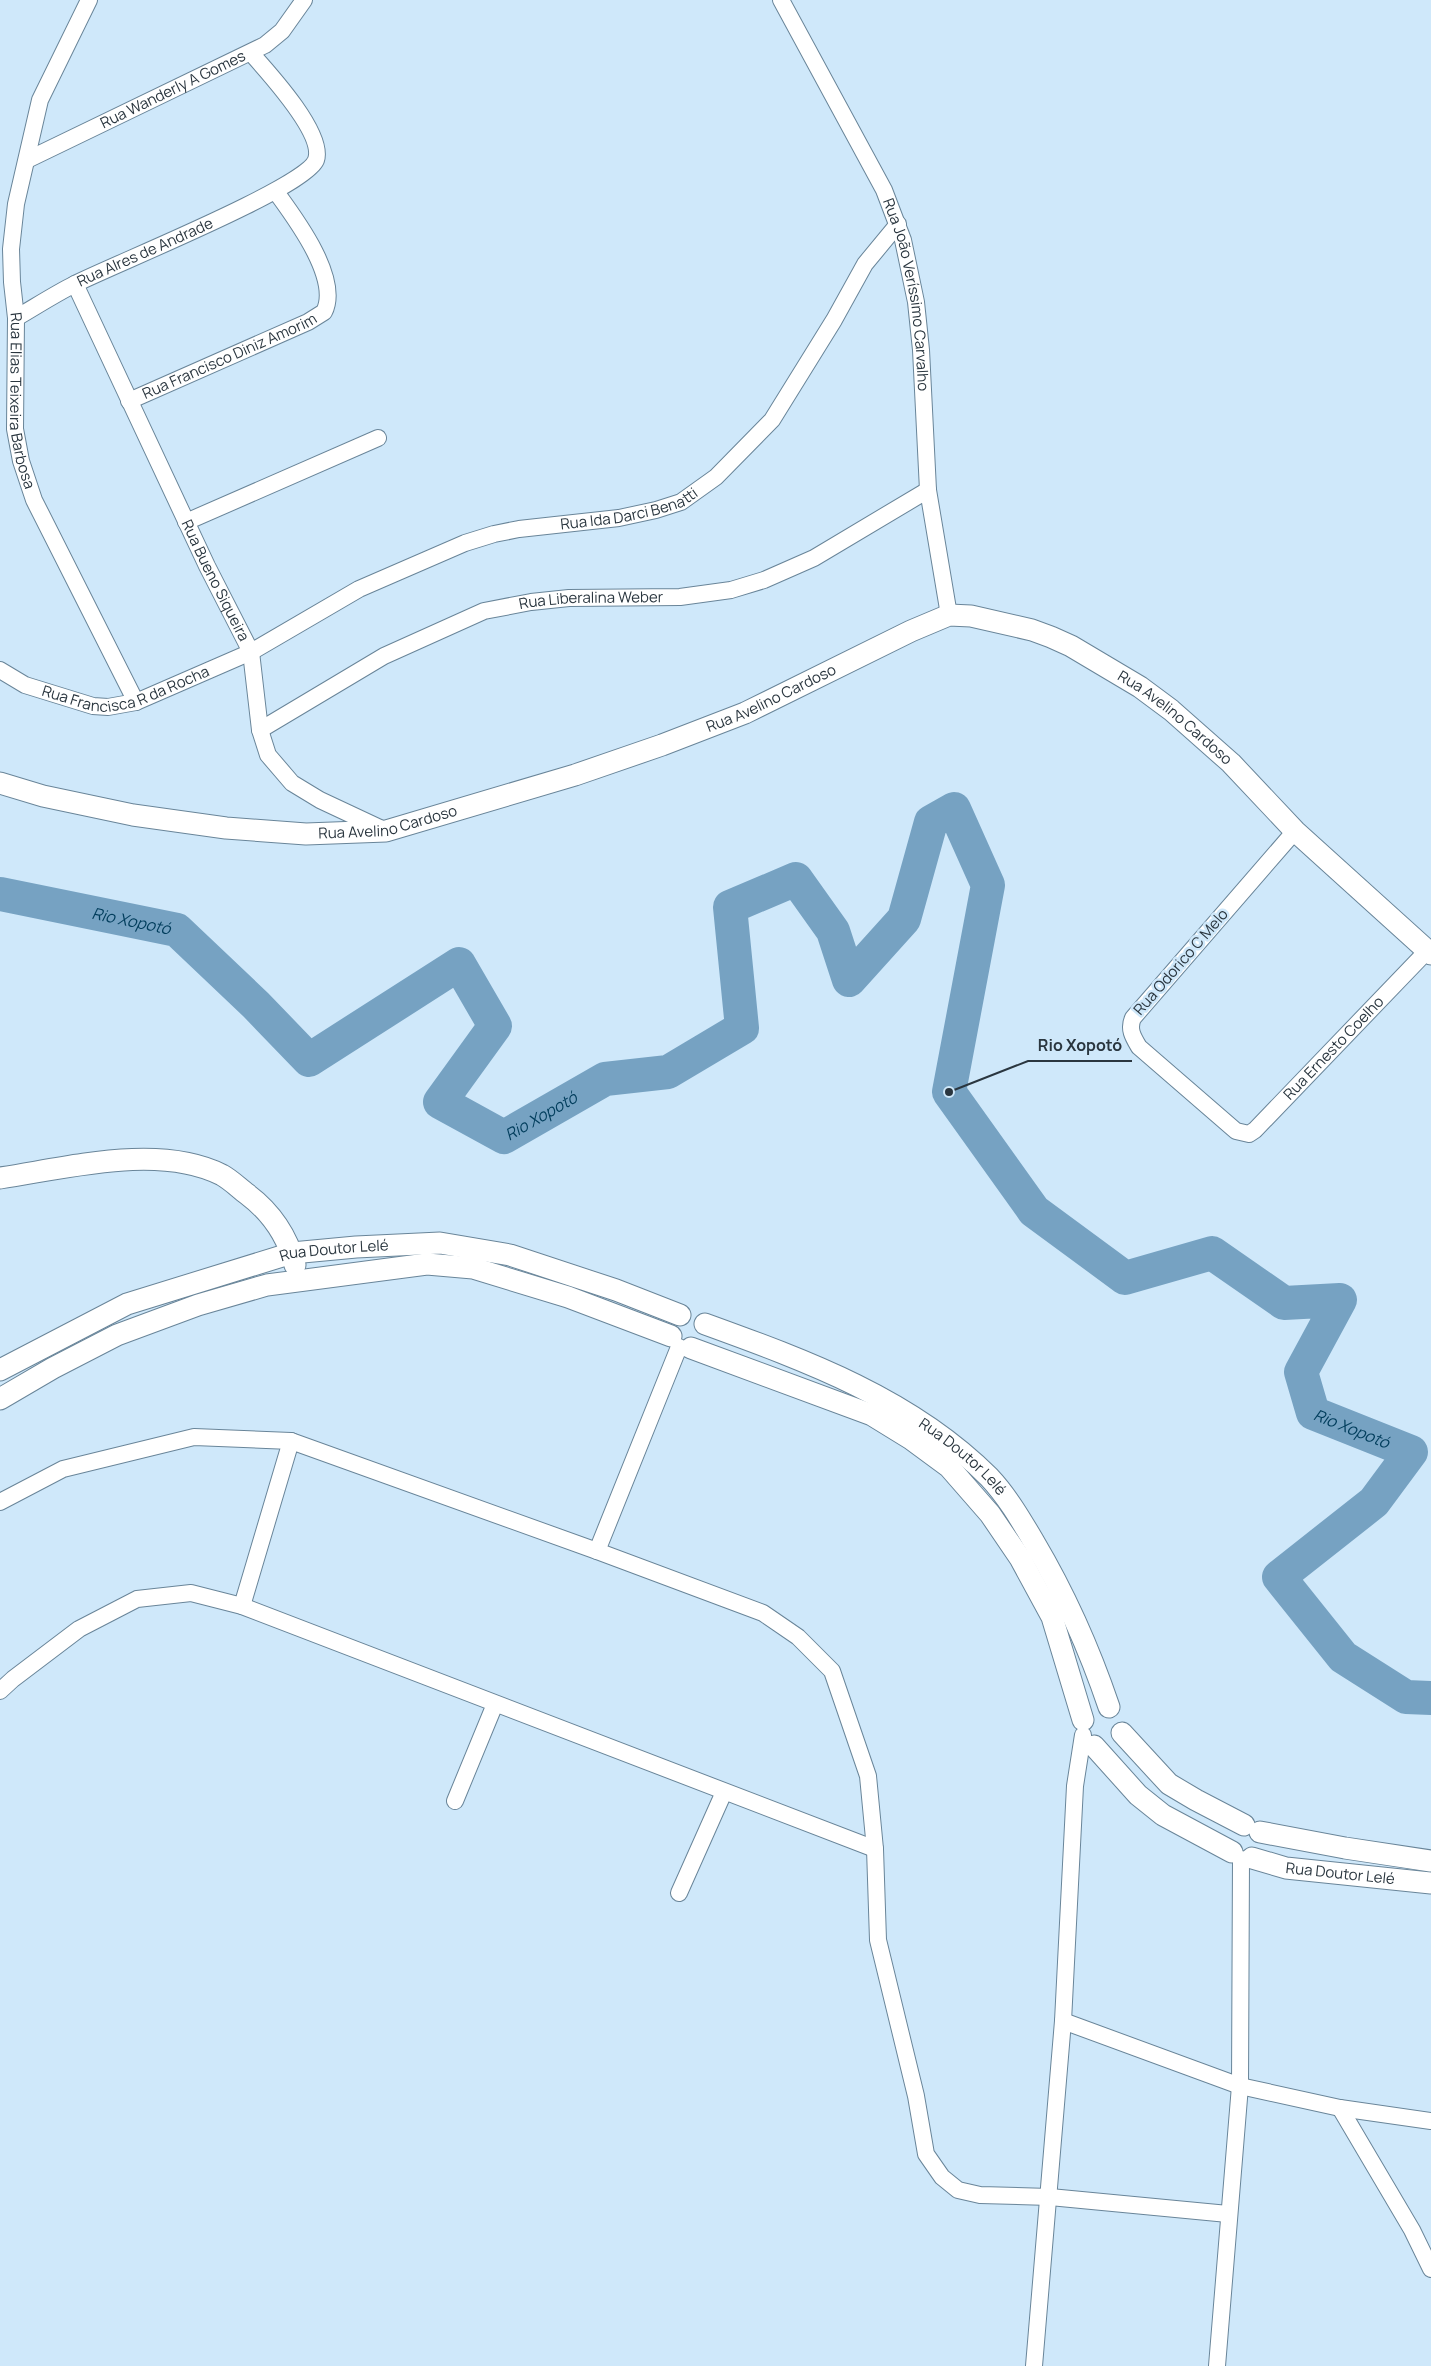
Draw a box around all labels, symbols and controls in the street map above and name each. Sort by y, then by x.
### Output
street label: Rua Wanderly A Gomes [96,45,249,133]
street label: Rua João Veríssimo Carvalho [878,195,934,392]
street label: Rua Alres de Andrade [73,212,216,291]
street label: Rua Francisco Diniz Amorim [139,308,321,404]
street label: Rua Elias Teixeira Barbosa [5,311,41,491]
street label: Rua Ida Darci Benatti [559,482,702,534]
street label: Rua Bueno Siqueira [177,516,255,645]
street label: Rua Liberalina Weber [517,586,664,614]
street label: Rua Avelino Cardoso [703,659,840,737]
street label: Rua Francisca R da Rocha [39,660,212,717]
street label: Rua Avelino Cardoso [1114,665,1237,770]
street label: Rua Avelino Cardoso [318,800,460,844]
water label: Rio Xopotó [90,902,174,940]
street label: Rua Odorico C Melo [1129,904,1233,1019]
street label: Rua Ernesto Coelho [1279,991,1388,1104]
callout: Rio Xopotó [1028,1030,1132,1061]
text: Rio Xopotó [1038,1034,1122,1056]
water label: Rio Xopotó [501,1086,582,1145]
street label: Rua Doutor Lelé [277,1234,389,1266]
water label: Rio Xopotó [1311,1403,1394,1454]
street label: Rua Doutor Lelé [915,1413,1012,1500]
street label: Rua Doutor Lelé [1285,1857,1396,1889]

